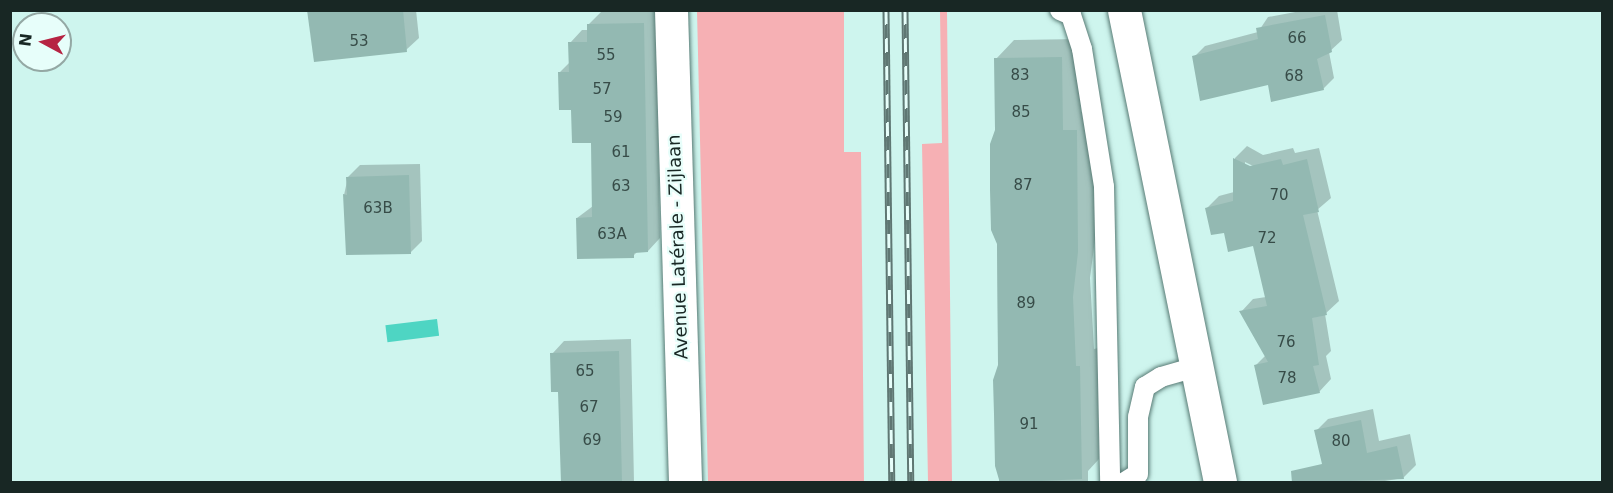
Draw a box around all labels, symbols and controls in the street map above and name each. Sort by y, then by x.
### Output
north arrow [12,12,72,72]
house number: 66 [1287,30,1307,48]
text: N [15,32,36,48]
house number: 53 [349,33,369,51]
house number: 55 [596,47,616,65]
house number: 83 [1010,67,1030,85]
house number: 68 [1284,68,1304,86]
house number: 57 [592,81,612,99]
house number: 85 [1011,104,1031,122]
house number: 59 [603,109,623,127]
street label: Avenue Latérale - Zijlaan [663,134,693,360]
house number: 61 [611,144,631,162]
house number: 87 [1013,177,1033,195]
house number: 63 [611,178,631,196]
house number: 70 [1269,187,1289,205]
house number: 63B [363,200,393,218]
house number: 63A [597,226,627,244]
house number: 72 [1257,230,1277,248]
house number: 89 [1016,295,1036,313]
house number: 76 [1276,334,1296,352]
house number: 65 [575,363,595,381]
house number: 78 [1277,370,1297,388]
house number: 67 [579,399,599,417]
house number: 91 [1019,416,1039,434]
house number: 69 [582,432,602,450]
house number: 80 [1331,433,1351,451]

